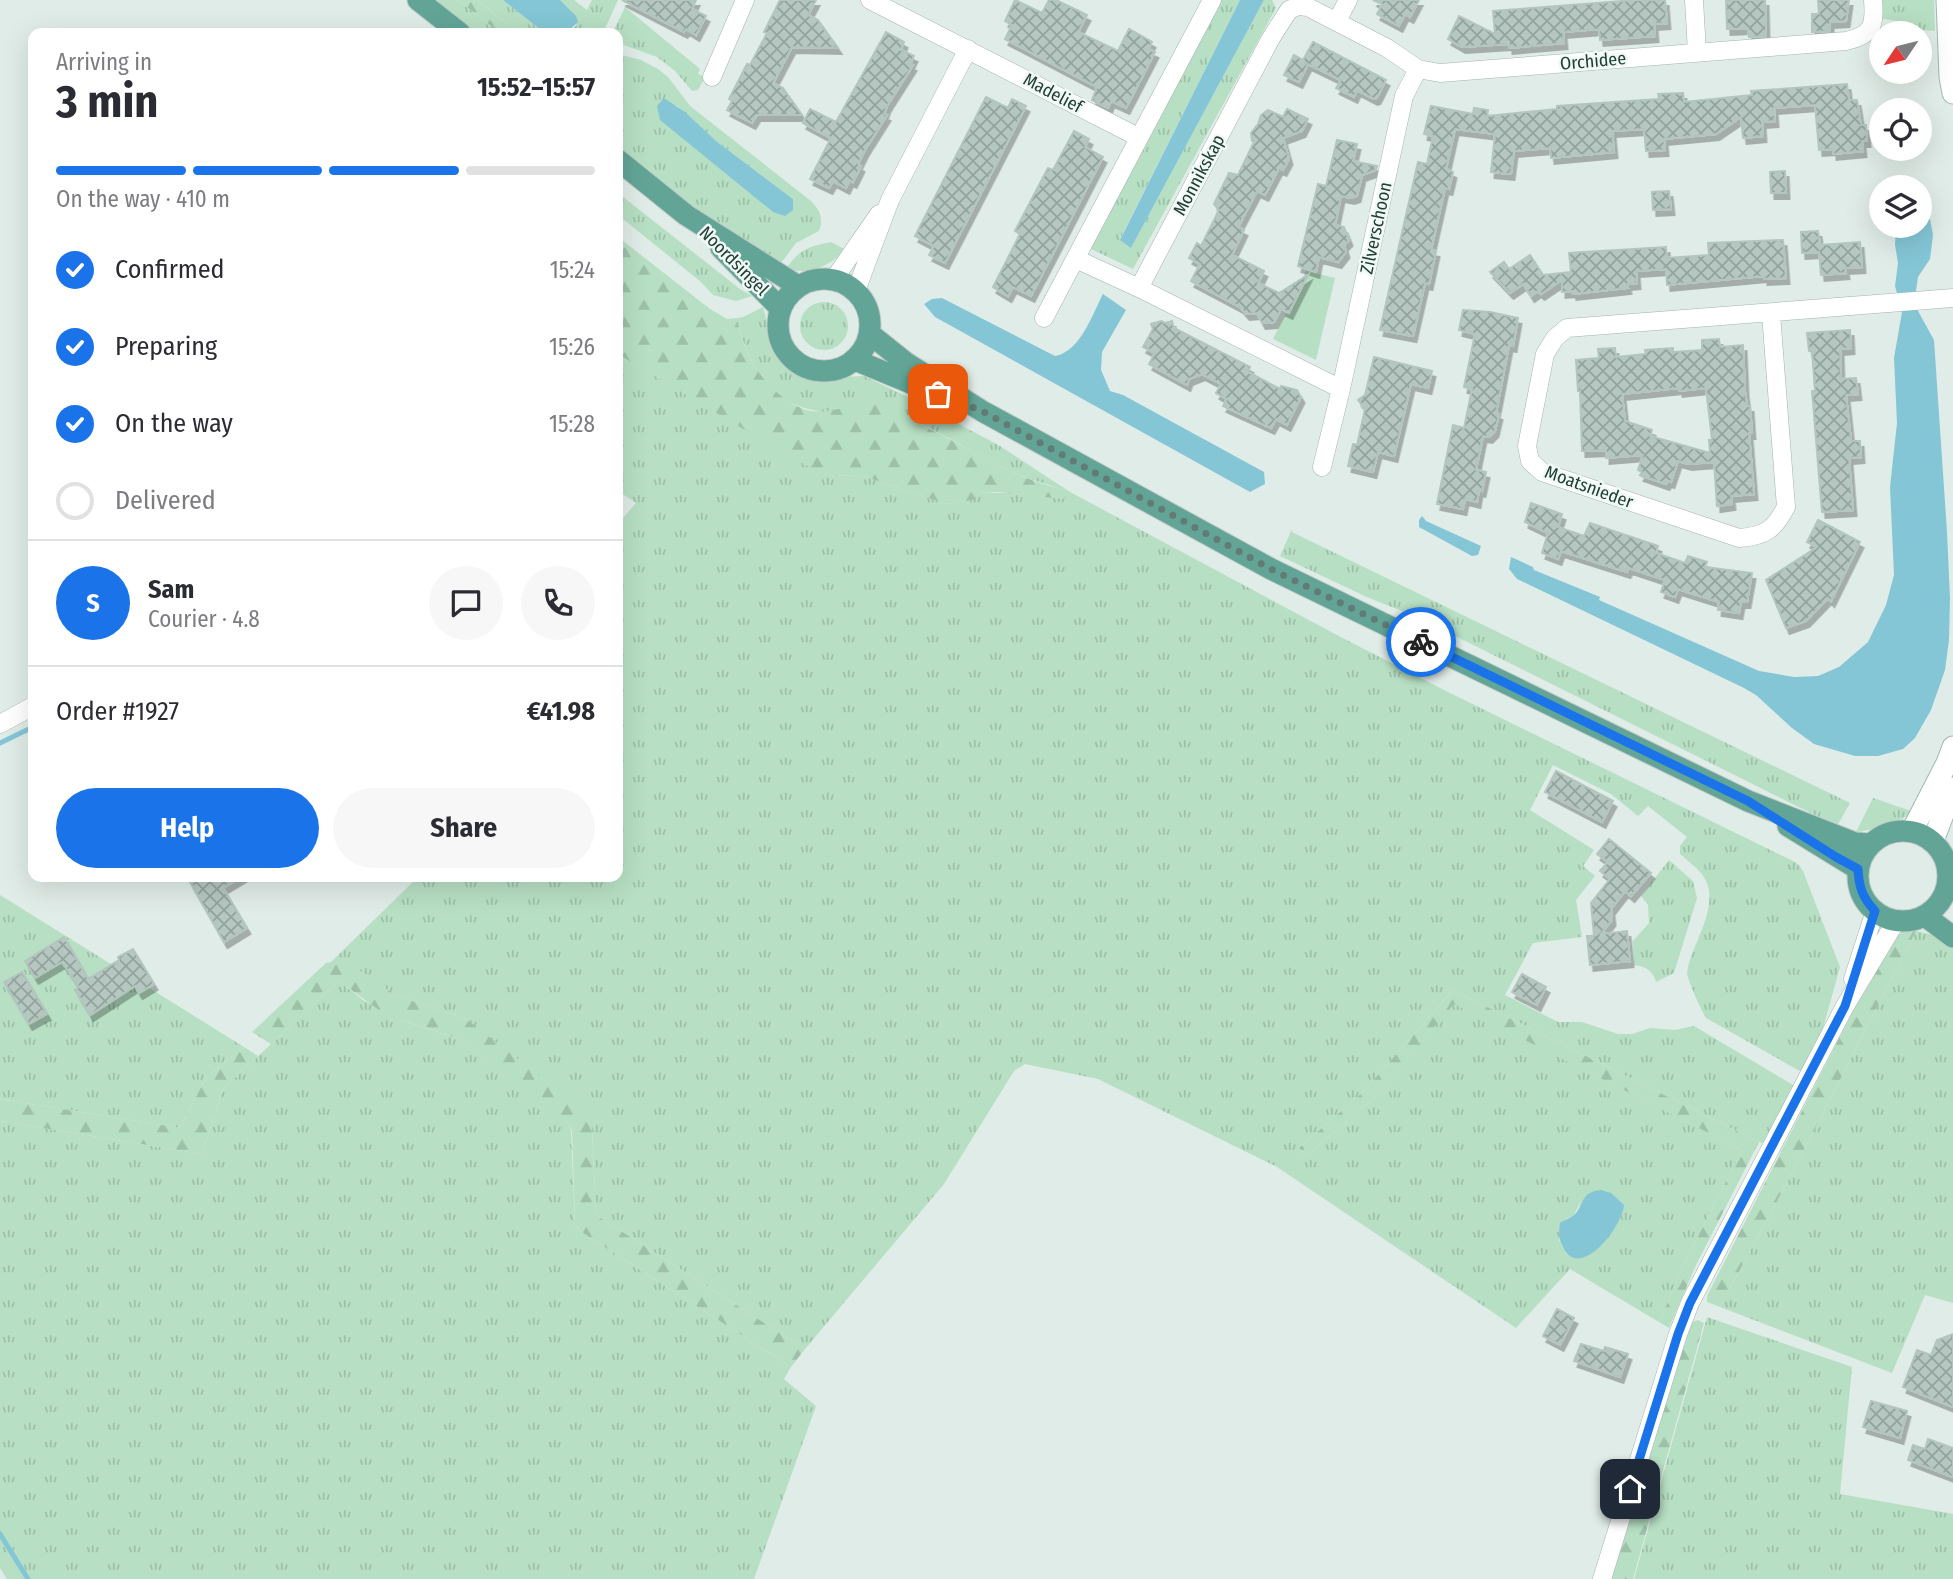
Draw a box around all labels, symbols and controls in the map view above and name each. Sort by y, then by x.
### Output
north arrow [1869,21,1932,84]
map controls [1869,21,1932,238]
street label: Orchidee [1559,47,1627,75]
text: Arriving in [56,48,152,76]
street label: Madelief [1020,68,1088,118]
text: 15:52–15:57 [477,72,595,103]
text: 3 min [56,74,158,129]
button: locate [1869,98,1932,161]
street label: Monnikskap [1169,131,1229,219]
button: layers [1869,175,1932,238]
street label: Zilverschoon [1355,180,1397,276]
text: On the way · 410 m [56,185,230,213]
street label: Noordsingel [695,222,773,300]
icon: check [56,251,94,289]
text: Confirmed [115,254,225,285]
text: 15:24 [550,256,595,284]
icon: check [56,328,94,366]
text: Preparing [115,331,217,362]
text: 15:26 [549,333,595,361]
pin [908,364,968,424]
icon: bag [919,375,957,413]
icon: check [56,405,94,443]
text: On the way [115,408,233,439]
text: 15:28 [549,410,595,438]
street label: Moatsnieder [1542,461,1637,513]
text: Delivered [115,485,216,516]
button: chat [429,566,503,640]
button: phone [521,566,595,640]
text: Sam [148,574,194,605]
text: S [86,588,100,619]
text: Courier · 4.8 [148,605,260,633]
courier [1386,607,1456,677]
icon: bike [1402,623,1440,661]
text: Order #1927 [56,696,179,727]
text: €41.98 [527,696,595,727]
button: Help [56,788,319,868]
button: Share [333,788,595,868]
pin [1600,1459,1660,1519]
icon: home [1611,1470,1649,1508]

